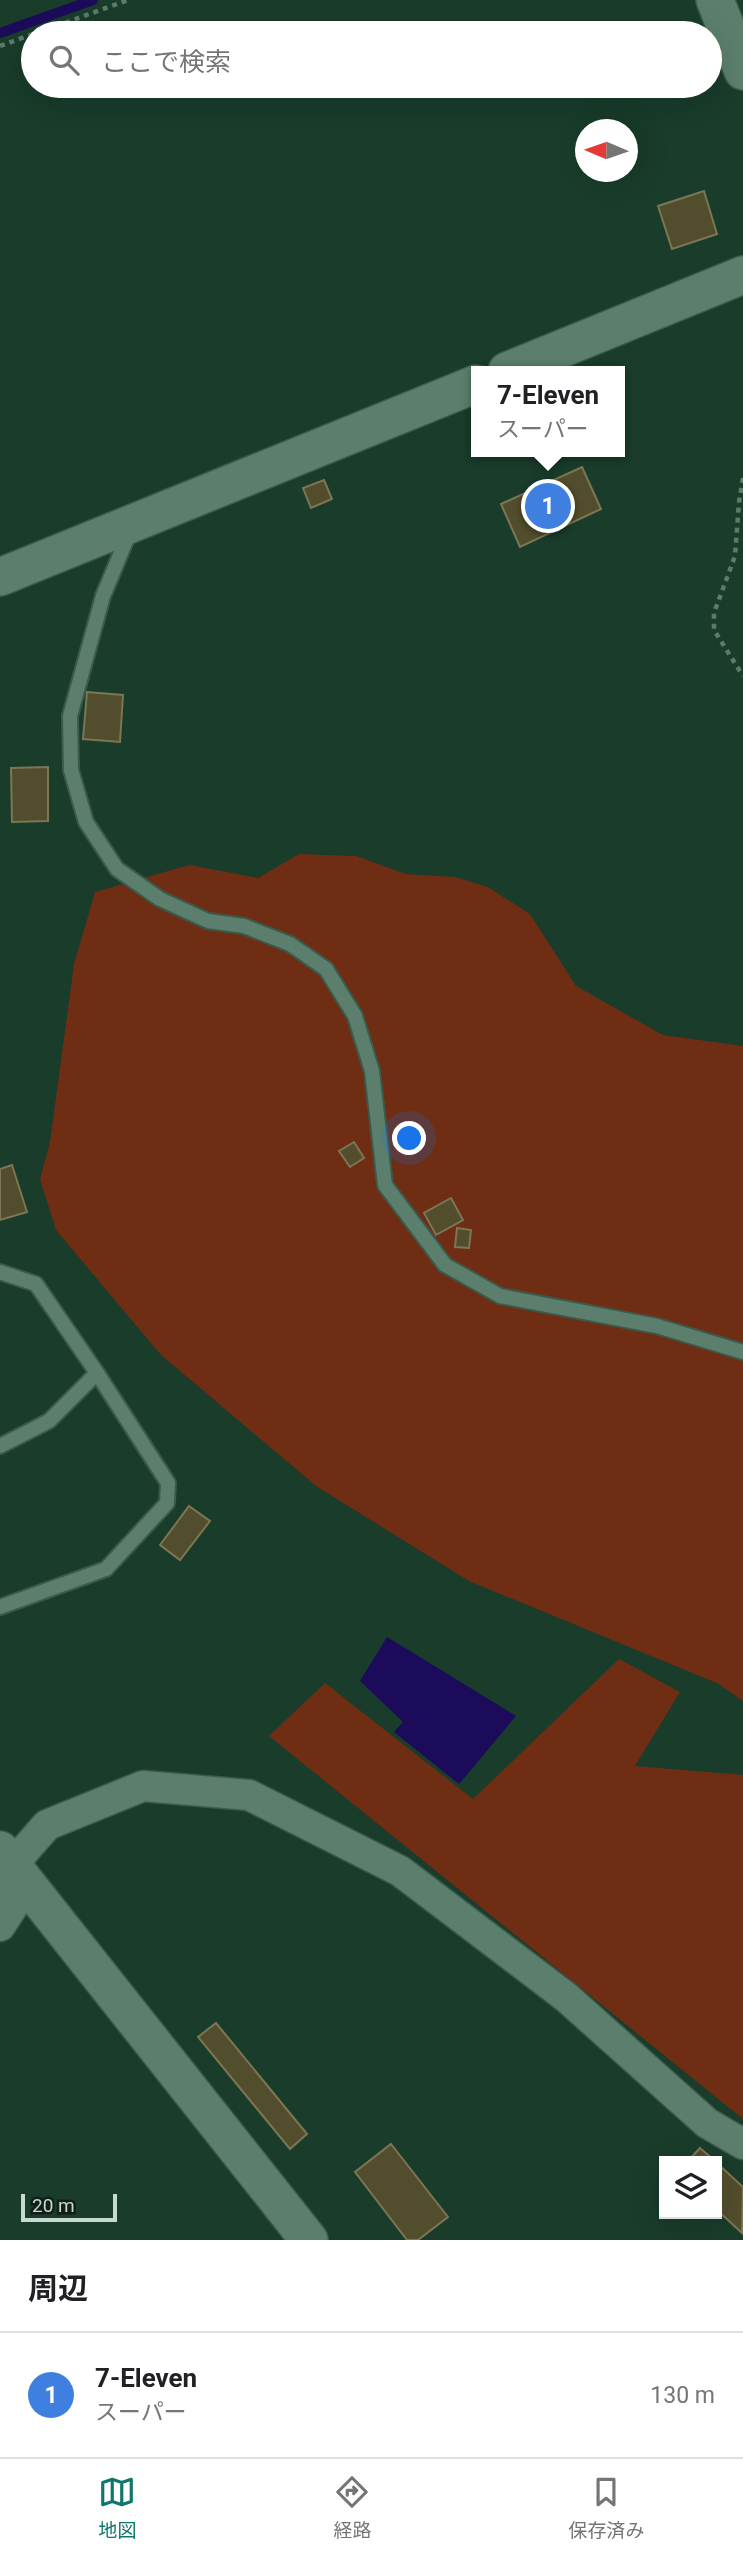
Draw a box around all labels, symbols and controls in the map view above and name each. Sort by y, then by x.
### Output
search box [21,21,722,98]
icon: search [45,41,83,79]
text: ここで検索 [101,47,231,77]
north arrow [575,119,638,182]
popup [471,366,625,457]
text: 7-Eleven [497,380,599,410]
text: スーパー [497,416,589,443]
pin: 1 [525,480,571,532]
your location [392,1121,426,1155]
map controls [659,2156,722,2219]
button: layers [659,2156,722,2219]
scale bar [21,2191,117,2223]
text: 20 m [32,2194,75,2217]
text: 周辺 [28,2271,88,2306]
text: 7-Eleven [95,2363,197,2393]
text: 1 [44,2382,58,2409]
text: 130 m [650,2382,715,2409]
text: スーパー [95,2399,187,2426]
tab: 地図 [98,2473,137,2542]
tab: 経路 [333,2473,372,2542]
tab: 保存済み [568,2473,645,2542]

